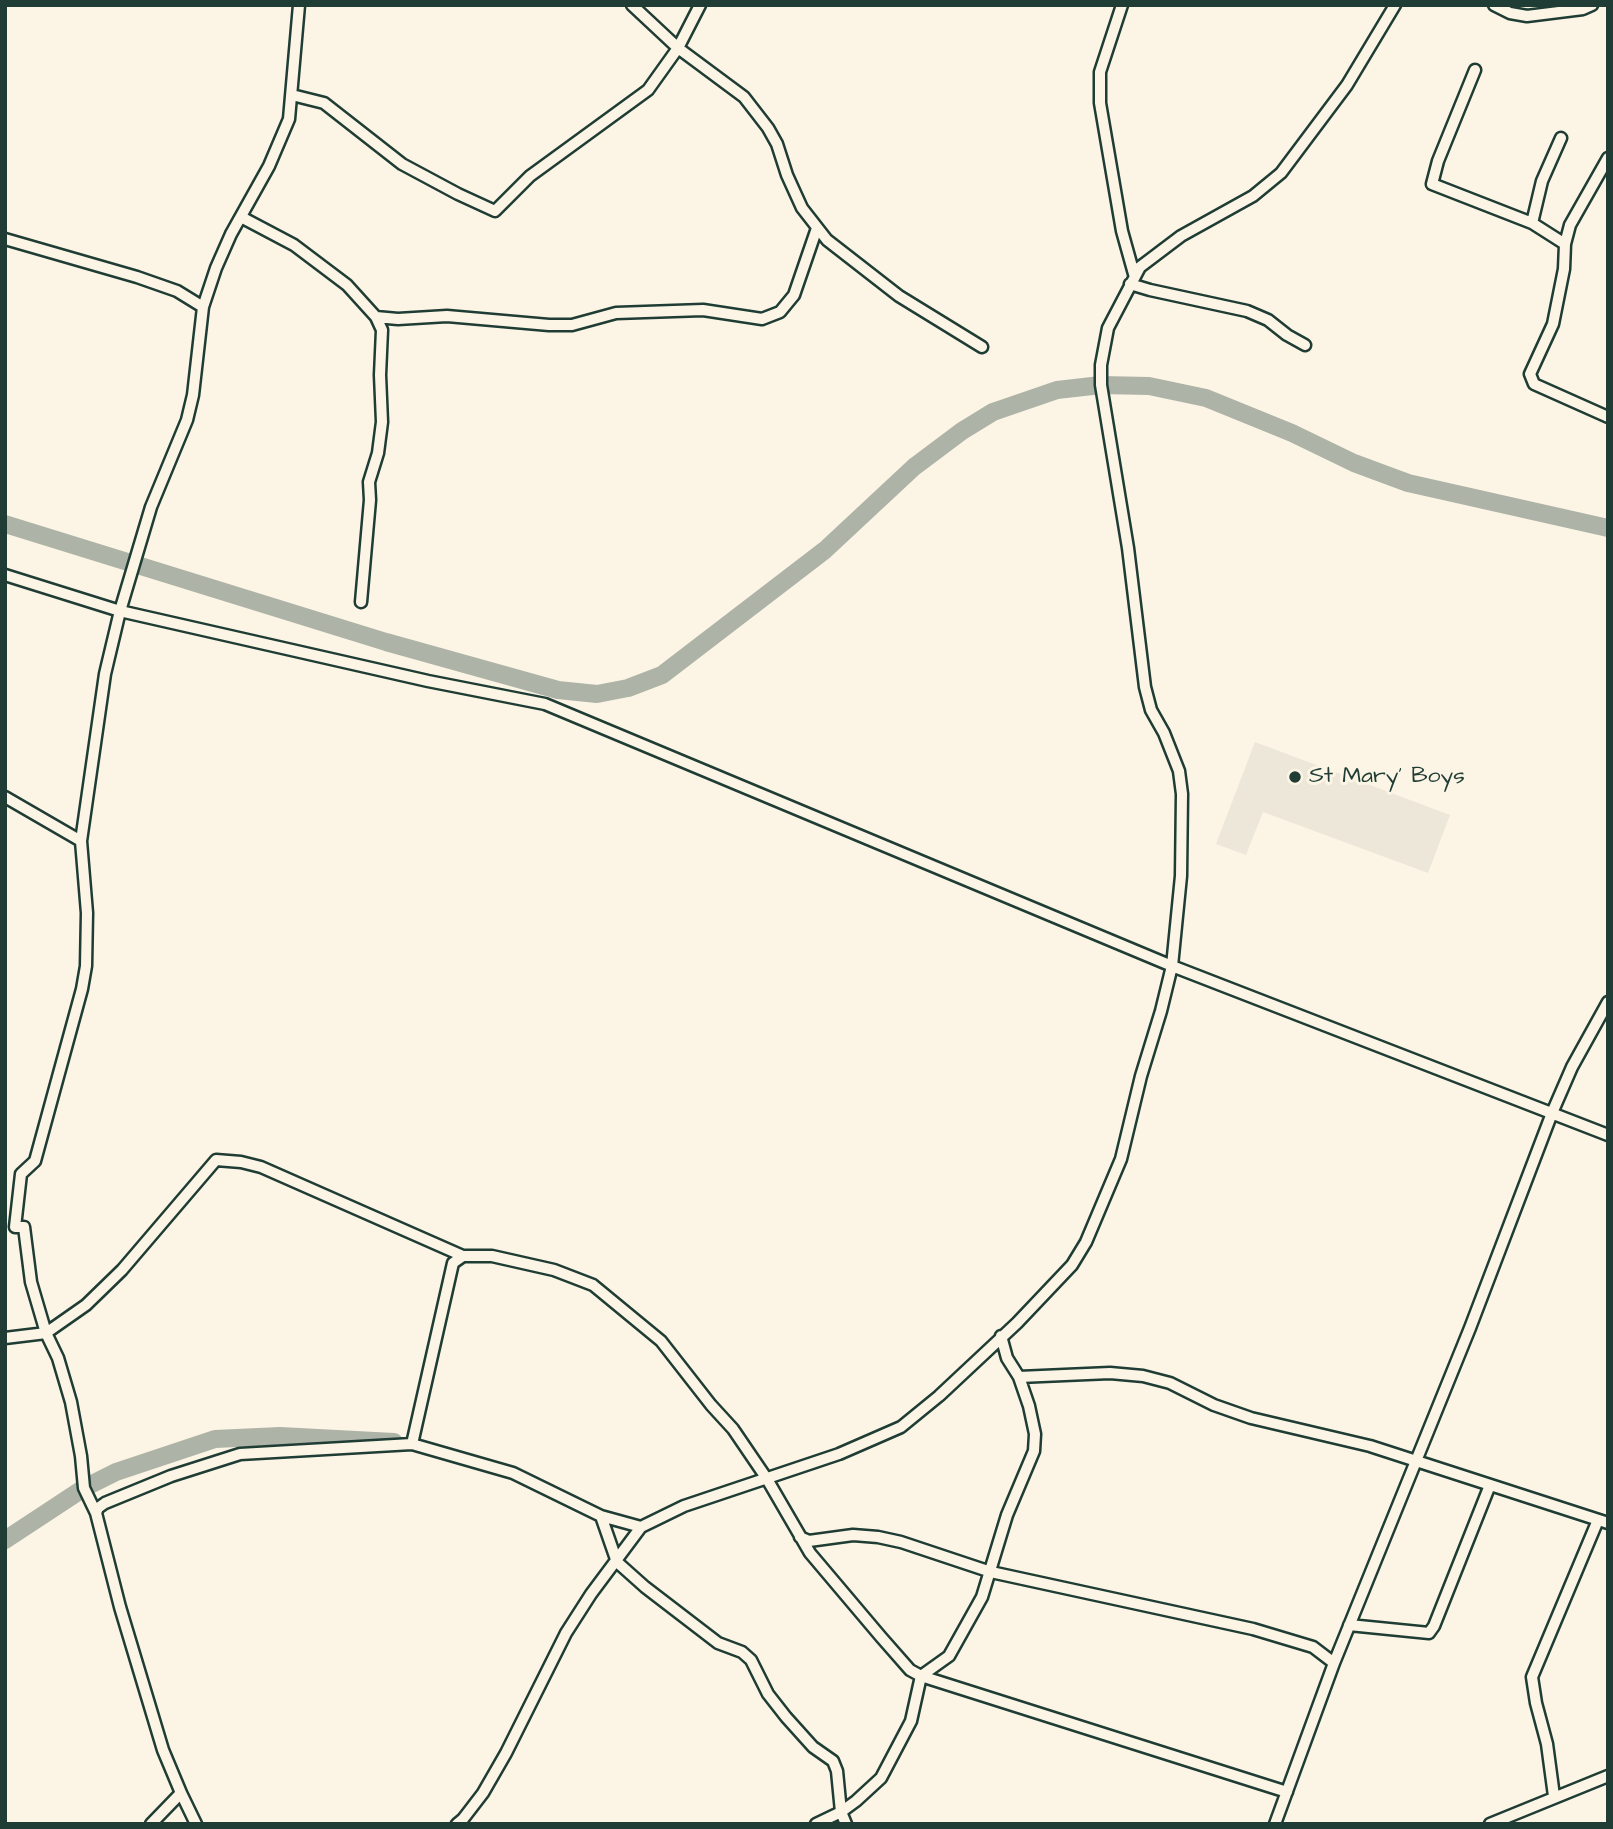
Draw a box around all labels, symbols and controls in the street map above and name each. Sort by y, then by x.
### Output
place label: St Mary' Boys [1309,763,1465,791]
marker: St Mary' Boys [1287,769,1303,785]

